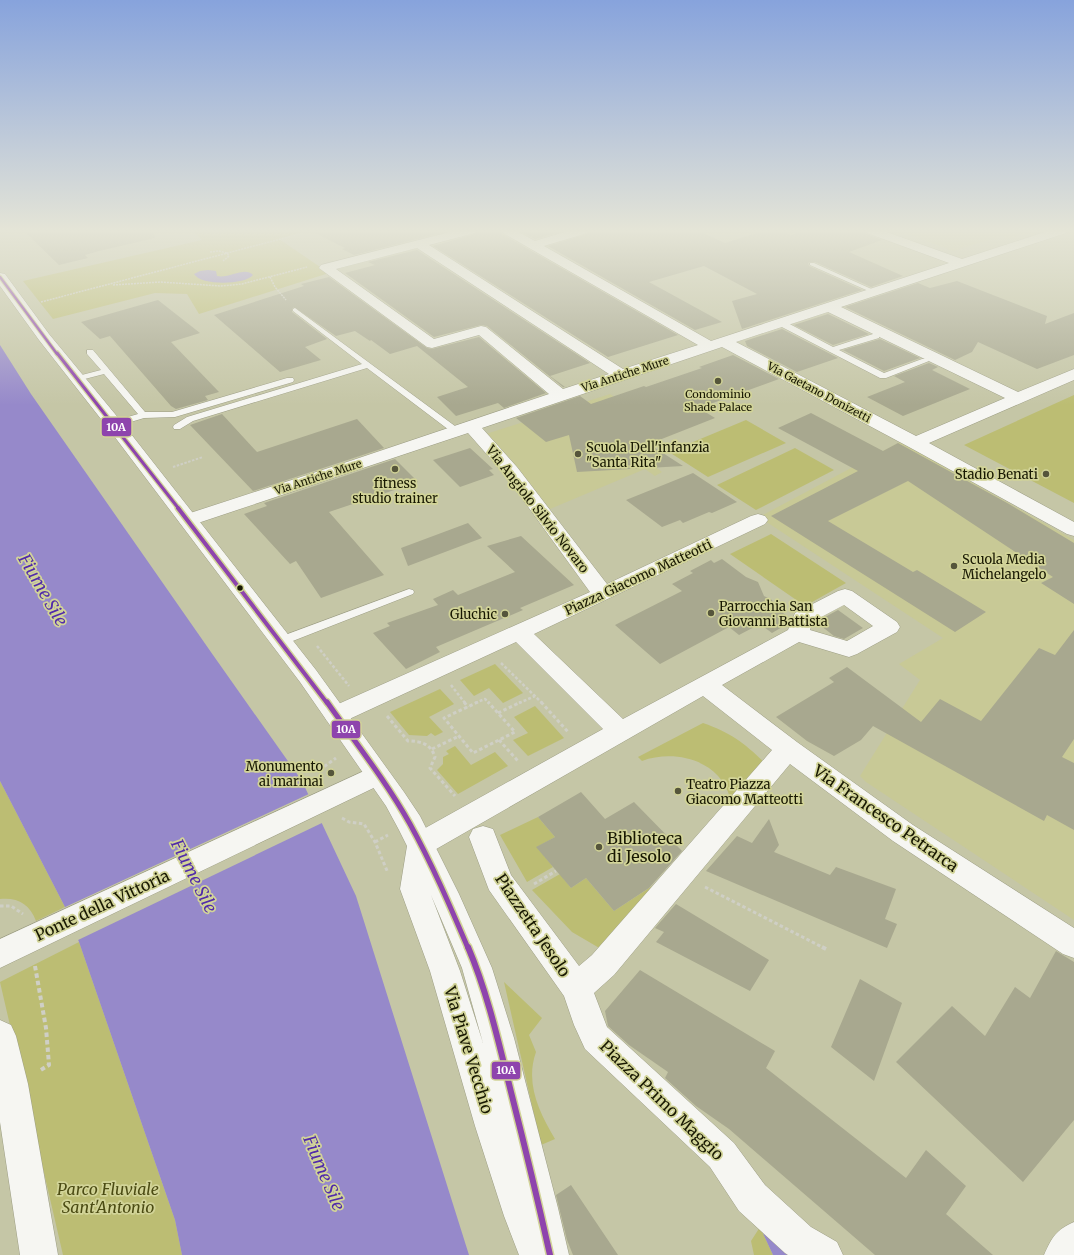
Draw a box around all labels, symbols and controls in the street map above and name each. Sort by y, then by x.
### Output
street label: Via Antiche Mure [579,353,671,395]
street label: Via Gaetano Donizetti [764,358,874,425]
marker: Condominio Shade Palace [713,376,723,386]
place label: Condominio Shade Palace [684,387,752,414]
line badge: 10A [101,417,132,437]
text: 10A [106,420,126,434]
place label: Scuola Dell'infanzia "Santa Rita" [586,439,710,471]
street label: Via Angiolo Silvio Novaro [482,441,593,577]
marker: Scuola Dell'infanzia "Santa Rita" [573,449,583,459]
street label: Via Antiche Mure [272,456,364,498]
marker: fitness studio trainer [390,464,400,474]
place label: Stadio Benati [955,466,1038,483]
marker: Stadio Benati [1041,469,1051,479]
place label: fitness studio trainer [352,475,438,507]
street label: Piazza Giacomo Matteotti [562,536,715,619]
water label: Fiume Sile [13,549,73,630]
place label: Scuola Media Michelangelo [962,551,1047,583]
marker: Scuola Media Michelangelo [949,561,959,571]
unlabelled marker [235,583,245,593]
place label: Parrocchia San Giovanni Battista [719,598,828,630]
place label: Gluchic [450,606,497,623]
marker: Parrocchia San Giovanni Battista [706,608,716,618]
marker: Gluchic [500,609,510,619]
line badge: 10A [331,720,361,739]
text: 10A [336,722,356,736]
place label: Monumento ai marinai [246,758,323,790]
street label: Via Francesco Petrarca [809,760,963,876]
marker: Monumento ai marinai [326,768,336,778]
place label: Teatro Piazza Giacomo Matteotti [686,776,803,808]
marker: Teatro Piazza Giacomo Matteotti [673,786,683,796]
place label: Biblioteca di Jesolo [607,828,683,866]
water label: Fiume Sile [166,835,222,917]
marker: Biblioteca di Jesolo [594,842,604,852]
street label: Ponte della Vittoria [32,865,173,945]
street label: Piazzetta Jesolo [491,870,575,980]
street label: Via Piave Vecchio [440,983,498,1116]
street label: Piazza Primo Maggio [596,1036,728,1164]
line badge: 10A [491,1061,521,1080]
text: 10A [496,1063,516,1077]
water label: Fiume Sile [298,1131,350,1214]
park label: Parco Fluviale Sant'Antonio [57,1179,159,1217]

